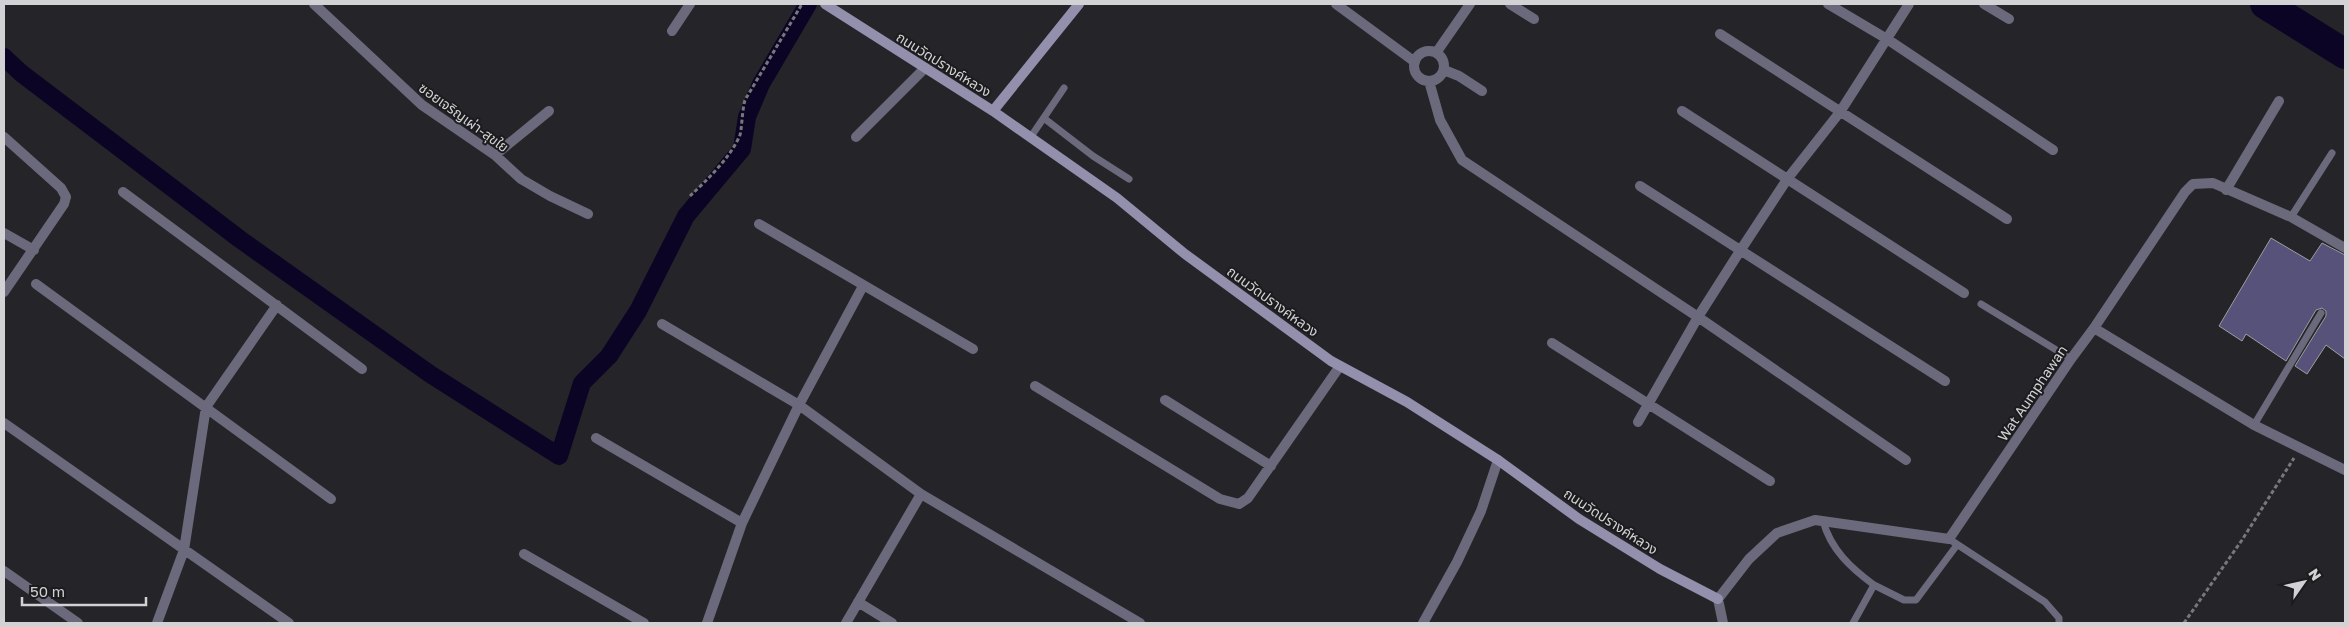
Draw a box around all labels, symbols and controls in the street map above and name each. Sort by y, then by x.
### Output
street label: ถนนวัดปรางค์หลวง [893,28,995,100]
street label: ซอยเจริญเผ่า-สุขใย [415,79,512,156]
street label: ถนนวัดปรางค์หลวง [1224,262,1322,340]
street label: Wat Aumphawan [1994,342,2070,444]
street label: ถนนวัดปรางค์หลวง [1561,484,1661,558]
north arrow [2279,557,2329,607]
text: N [2305,565,2325,584]
scale bar [22,574,146,606]
text: 50 m [30,582,65,600]

